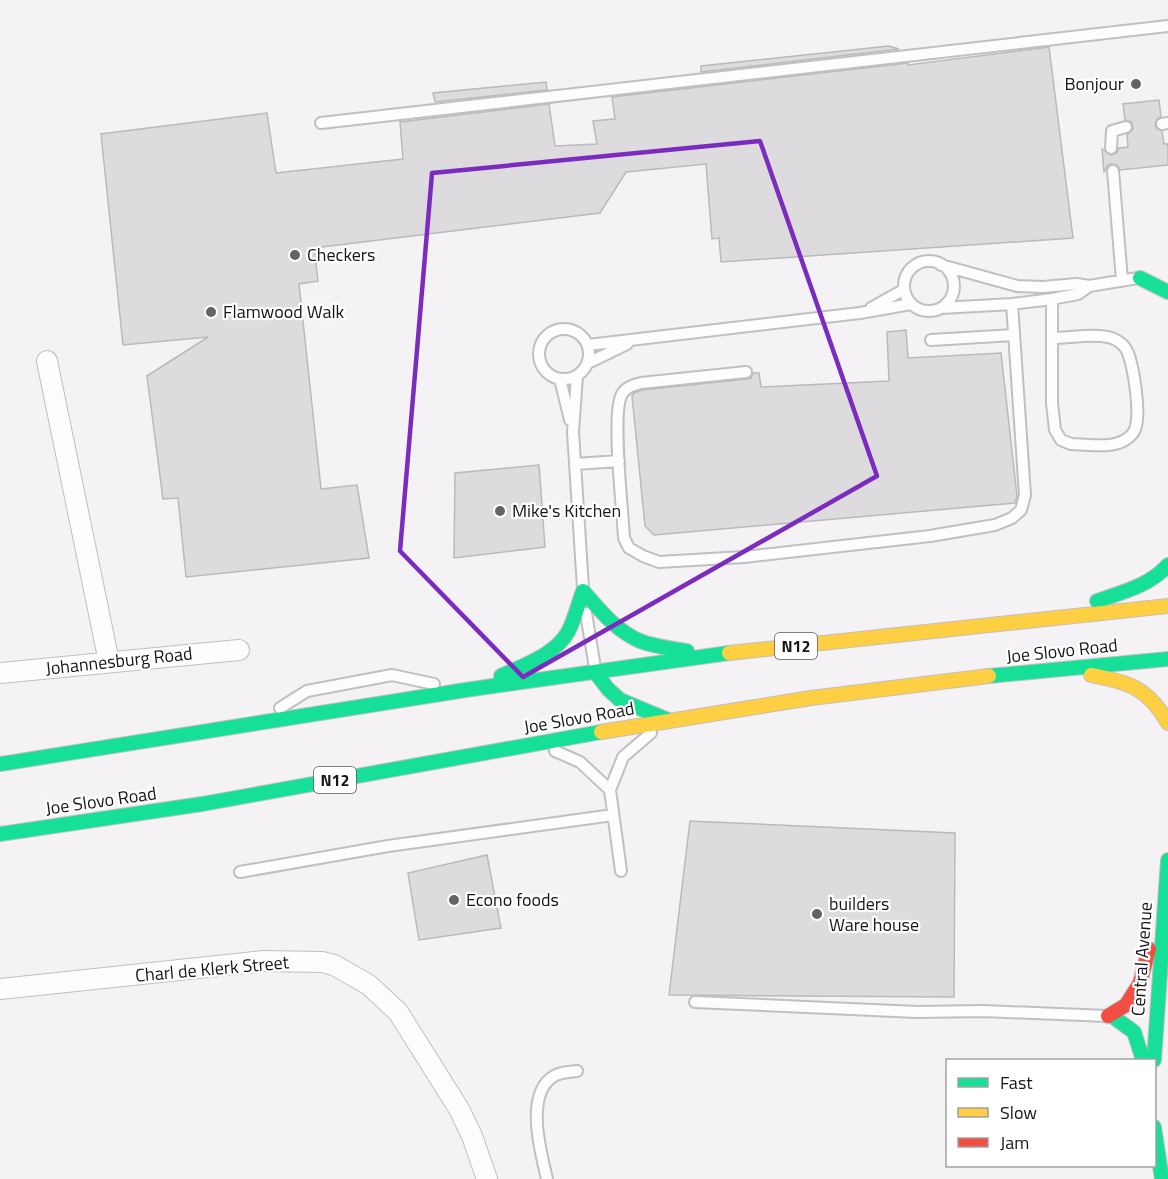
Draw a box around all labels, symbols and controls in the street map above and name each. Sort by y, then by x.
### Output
place label: Bonjour [1065,70,1124,97]
marker: Bonjour [1129,77,1143,91]
place label: Checkers [307,241,375,268]
marker: Checkers [288,248,302,262]
place label: Flamwood Walk [223,298,345,325]
marker: Flamwood Walk [204,305,218,319]
place label: Mike's Kitchen [512,497,621,524]
marker: Mike's Kitchen [493,504,507,518]
street label: Joe Slovo Road [1005,631,1119,670]
road number: N12 [775,633,817,659]
street label: Johannesburg Road [44,639,194,682]
street label: Joe Slovo Road [521,695,636,741]
road number: N12 [314,767,356,793]
street label: Joe Slovo Road [44,779,158,822]
place label: Econo foods [466,886,559,913]
place label: builders Ware house [829,890,919,938]
marker: Econo foods [447,893,461,907]
street label: Central Avenue [1124,901,1159,1017]
marker: builders Ware house [810,907,824,921]
street label: Charl de Klerk Street [134,948,291,989]
legend [946,1059,1156,1167]
text: Fast [1000,1069,1033,1096]
text: Slow [1000,1099,1037,1126]
text: Jam [1000,1129,1029,1156]

